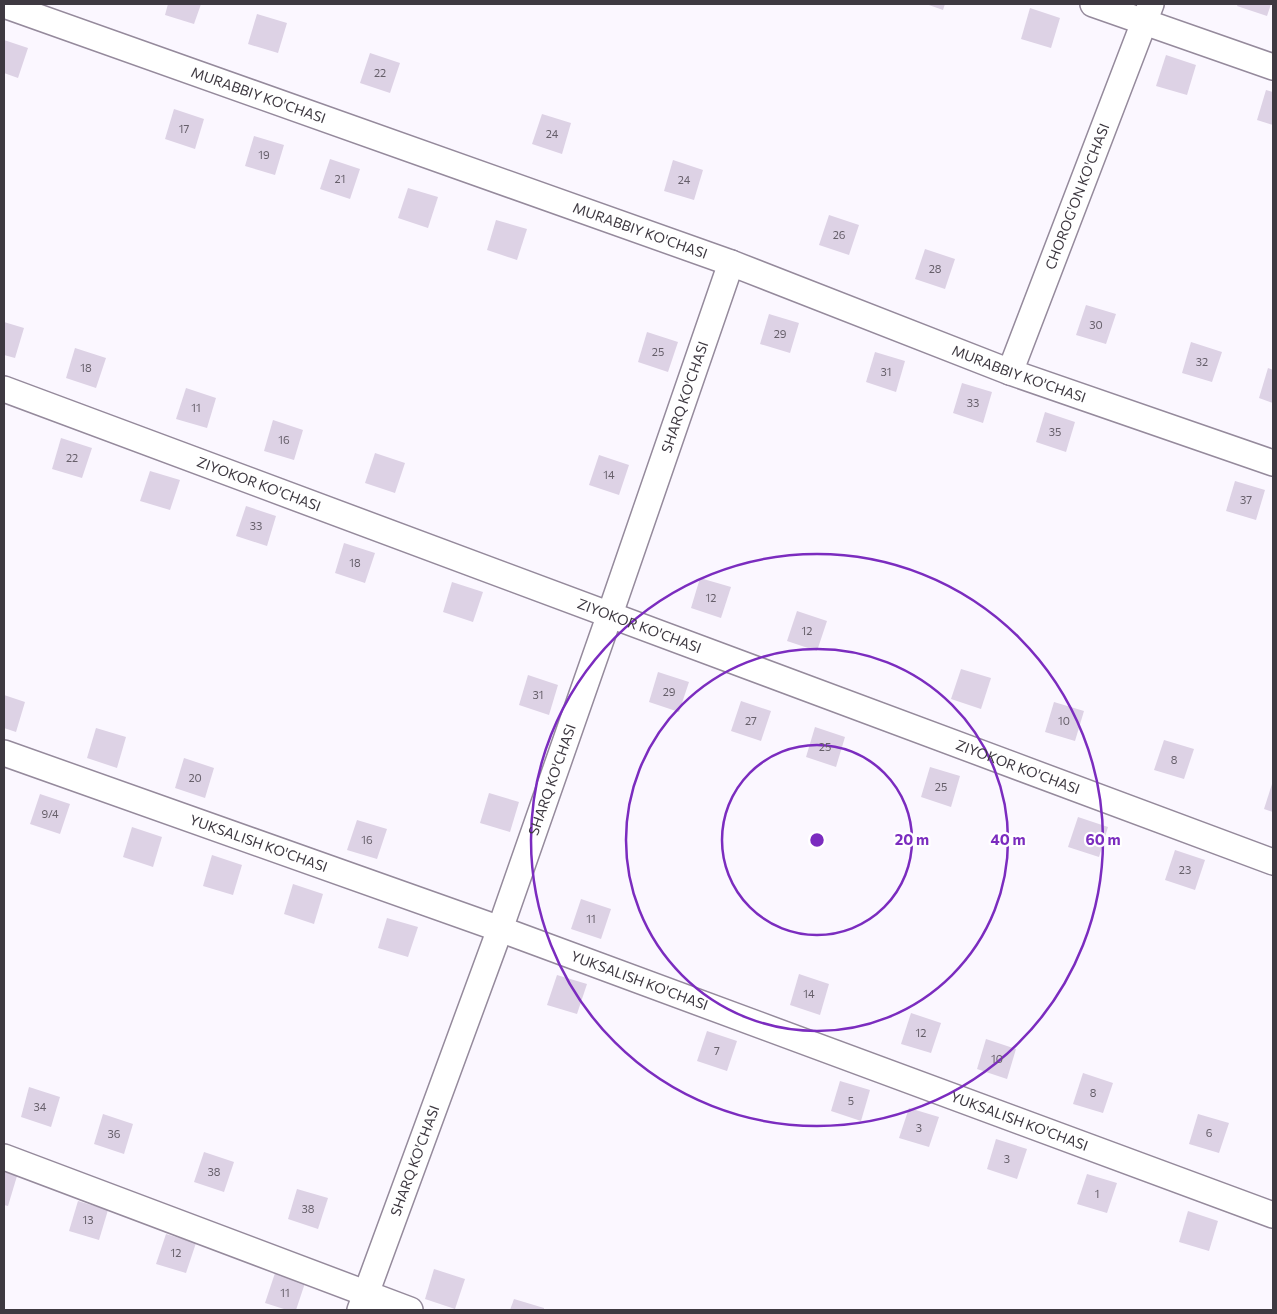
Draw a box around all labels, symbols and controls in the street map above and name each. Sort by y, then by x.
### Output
street label: MURABBIY KO'CHASI [189,63,328,127]
house number: 22 [374,66,386,79]
street label: CHOROG'ON KO'CHASI [1041,121,1112,272]
house number: 17 [179,122,189,135]
house number: 24 [546,127,559,140]
house number: 19 [258,148,270,161]
house number: 21 [335,172,345,185]
house number: 24 [678,173,691,186]
street label: MURABBIY KO'CHASI [571,199,710,262]
house number: 26 [833,228,846,241]
house number: 28 [929,262,942,275]
house number: 30 [1089,318,1103,331]
house number: 29 [774,327,787,340]
street label: SHARQ KO'CHASI [657,339,711,455]
street label: MURABBIY KO'CHASI [950,341,1088,406]
house number: 25 [652,345,664,358]
house number: 32 [1196,355,1208,368]
house number: 18 [80,361,92,374]
house number: 31 [881,365,891,378]
house number: 33 [967,396,979,409]
house number: 11 [191,401,201,414]
house number: 35 [1049,425,1061,438]
house number: 16 [278,433,290,446]
house number: 22 [66,451,78,464]
street label: ZIYOKOR KO'CHASI [195,453,323,514]
house number: 14 [603,468,615,481]
house number: 37 [1240,493,1252,506]
house number: 33 [250,519,262,532]
house number: 18 [349,556,361,569]
house number: 12 [706,591,716,604]
street label: ZIYOKOR KO'CHASI [575,595,704,656]
house number: 12 [802,624,812,637]
house number: 29 [663,685,676,698]
house number: 31 [533,688,543,701]
house number: 27 [745,714,757,727]
house number: 10 [1058,714,1070,727]
street label: SHARQ KO'CHASI [524,722,579,838]
street label: ZIYOKOR KO'CHASI [954,736,1082,797]
house number: 25 [819,740,831,753]
house number: 8 [1171,753,1178,766]
house number: 20 [188,771,202,784]
house number: 25 [935,780,947,793]
house number: 9/4 [41,807,59,820]
street label: YUKSALISH KO'CHASI [187,811,330,875]
text: 20 m [895,830,929,848]
text: 40 m [990,830,1026,848]
text: 60 m [1085,830,1121,848]
centre of rings [808,831,826,849]
house number: 16 [361,833,373,846]
house number: 23 [1179,863,1191,876]
house number: 11 [586,912,596,925]
street label: YUKSALISH KO'CHASI [569,947,711,1013]
house number: 14 [803,987,815,1000]
house number: 12 [916,1026,926,1039]
house number: 7 [714,1044,720,1057]
house number: 10 [991,1052,1003,1065]
house number: 8 [1090,1086,1097,1099]
street label: YUKSALISH KO'CHASI [948,1088,1090,1154]
house number: 5 [848,1094,854,1107]
house number: 34 [34,1100,47,1113]
street label: SHARQ KO'CHASI [386,1103,442,1218]
house number: 3 [916,1121,922,1134]
house number: 6 [1206,1126,1213,1139]
house number: 36 [108,1127,121,1140]
house number: 3 [1004,1152,1010,1165]
house number: 38 [208,1165,221,1178]
house number: 1 [1095,1187,1099,1200]
house number: 38 [302,1202,315,1215]
house number: 13 [83,1213,93,1226]
house number: 12 [171,1246,181,1259]
house number: 11 [280,1286,290,1299]

